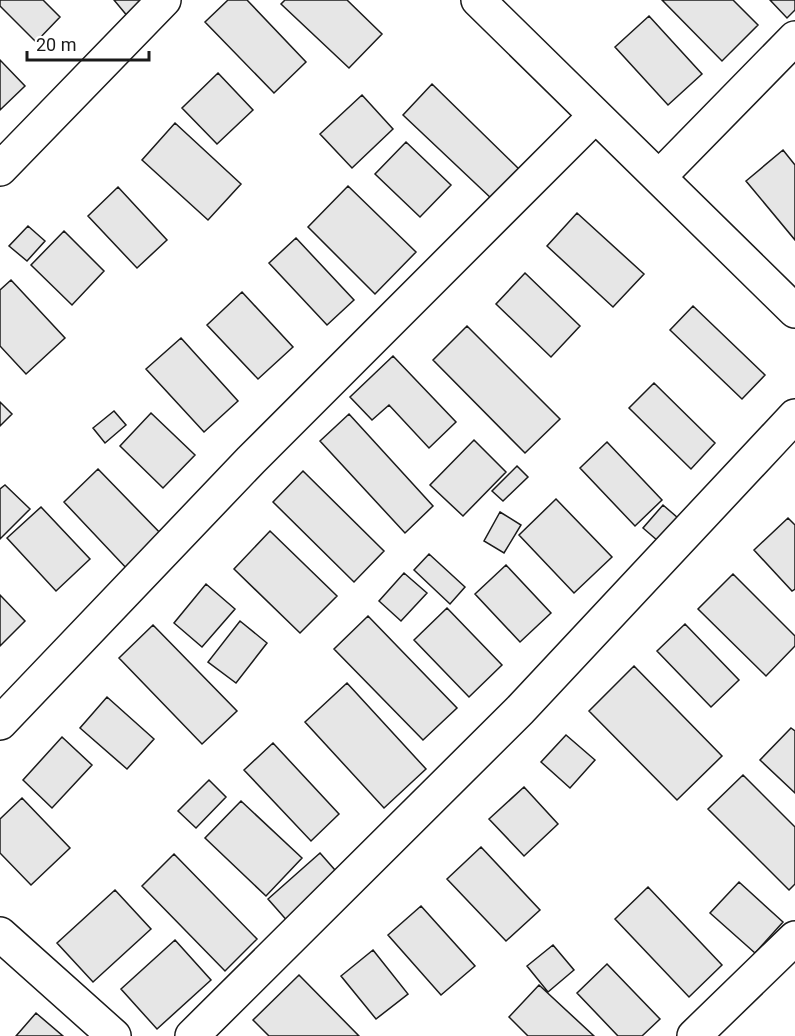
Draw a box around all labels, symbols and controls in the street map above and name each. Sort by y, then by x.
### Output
scale bar [27,24,148,62]
text: 20 m [36,34,76,55]

